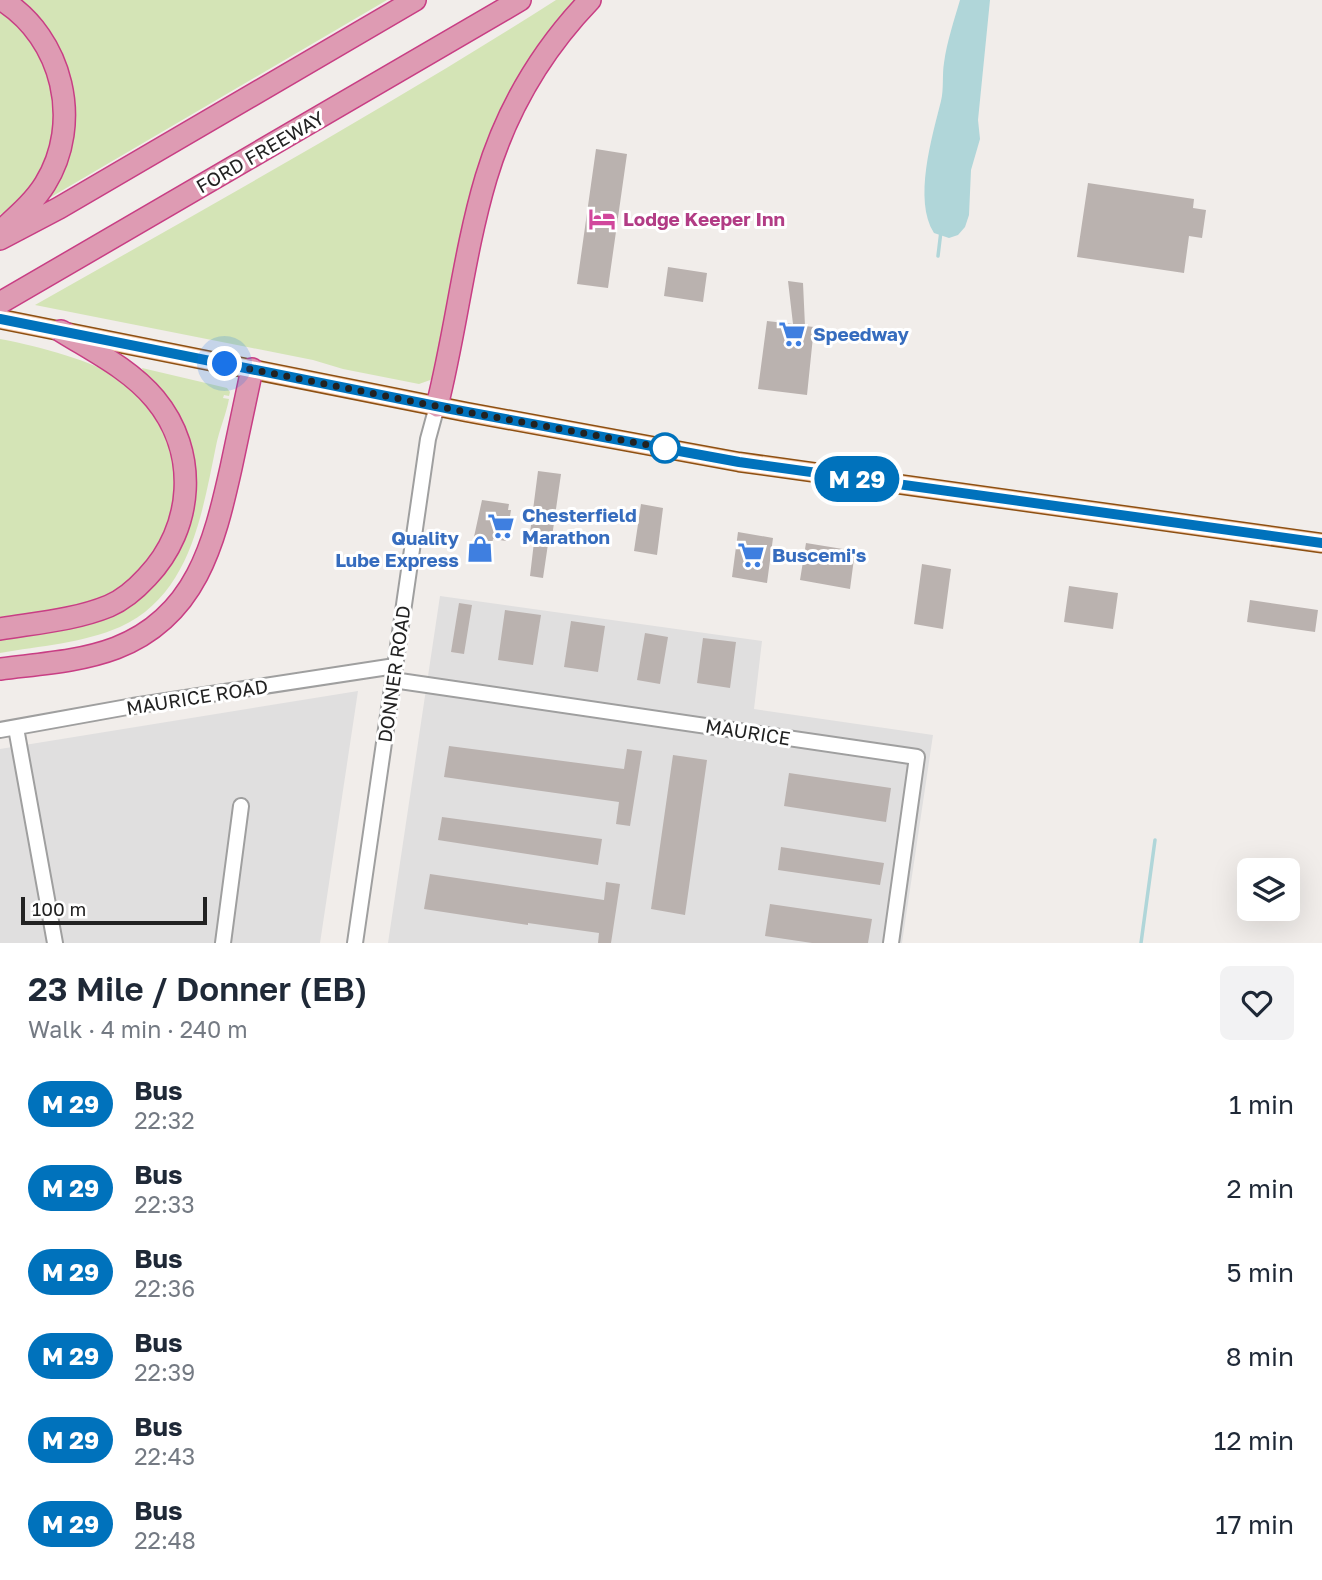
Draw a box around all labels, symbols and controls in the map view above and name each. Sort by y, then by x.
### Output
street label: FORD FREEWAY [192,106,328,197]
hotel icon: Lodge Keeper Inn [587,204,617,234]
place label: Lodge Keeper Inn [623,207,785,230]
supermarket icon: Speedway [777,319,807,349]
place label: Speedway [813,322,910,345]
your location [207,346,242,381]
unlabelled marker [650,433,680,463]
line badge: M 29 [808,456,906,502]
text: M 29 [828,464,886,493]
place label: Chesterfield Marathon [522,503,637,548]
supermarket icon: Chesterfield Marathon [486,511,516,541]
place label: Quality Lube Express [335,526,460,571]
shop icon: Quality Lube Express [465,534,495,564]
supermarket icon: Buscemi's [736,540,766,570]
place label: Buscemi's [772,543,867,566]
street label: DONNER ROAD [373,604,415,744]
street label: MAURICE ROAD [124,674,269,719]
street label: MAURICE [704,713,792,750]
map controls [1237,858,1300,921]
button: layers [1237,858,1300,921]
scale bar [21,894,206,926]
text: 100 m [32,897,86,920]
button: heart [1220,966,1294,1040]
text: 23 Mile / Donner (EB) [28,969,367,1008]
text: Walk · 4 min · 240 m [28,1015,248,1043]
text: Bus [134,1075,183,1106]
text: M 29 [42,1089,99,1118]
text: 1 min [1229,1089,1294,1120]
text: 22:32 [134,1106,195,1134]
text: Bus [134,1159,183,1190]
text: M 29 [42,1173,99,1202]
text: 2 min [1226,1173,1294,1204]
text: 22:33 [134,1190,195,1218]
text: Bus [134,1243,183,1274]
text: M 29 [42,1257,99,1286]
text: 5 min [1226,1257,1294,1288]
text: 22:36 [134,1274,195,1302]
text: Bus [134,1327,183,1358]
text: M 29 [42,1341,99,1370]
text: 8 min [1226,1341,1294,1372]
text: 22:39 [134,1358,195,1386]
text: Bus [134,1411,183,1442]
text: M 29 [42,1425,99,1454]
text: 12 min [1214,1425,1294,1456]
text: 22:43 [134,1442,195,1470]
text: Bus [134,1495,183,1526]
text: M 29 [42,1509,99,1538]
text: 17 min [1215,1509,1294,1540]
text: 22:48 [134,1526,196,1554]

